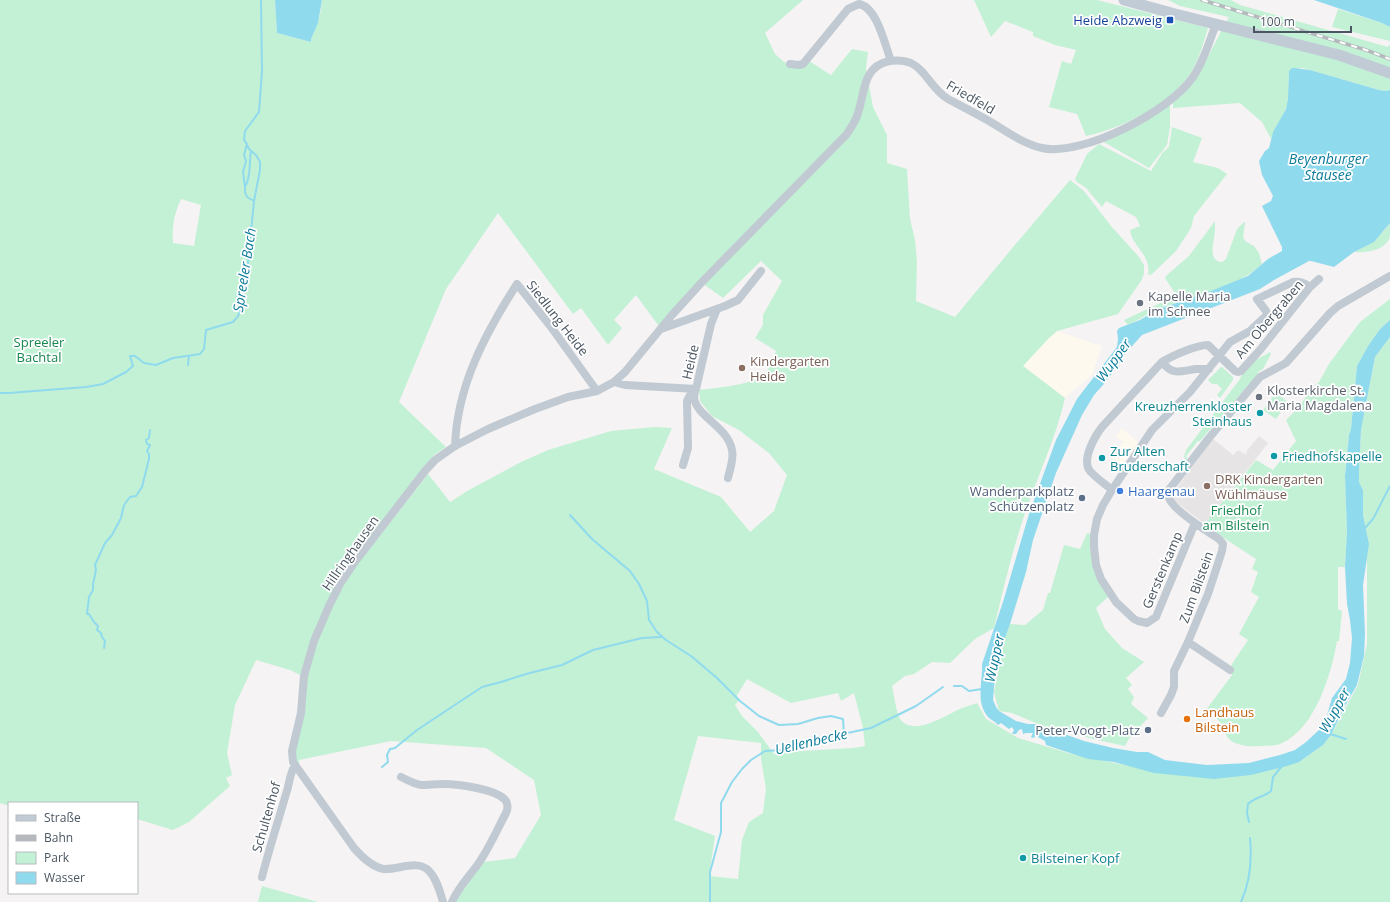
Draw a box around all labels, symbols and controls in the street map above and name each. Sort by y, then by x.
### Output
scale bar [1254,8,1351,34]
place label: Heide Abzweig [1073,11,1162,29]
text: 100 m [1260,13,1295,30]
marker: Heide Abzweig [1165,15,1175,25]
street label: Friedfeld [943,76,999,118]
water label: Beyenburger Stausee [1289,149,1368,184]
water label: Spreeler Bach [228,227,260,313]
street label: Am Obergraben [1231,276,1307,362]
street label: Siedlung Heide [523,277,593,359]
place label: Kapelle Maria im Schnee [1148,287,1230,320]
marker: Kapelle Maria im Schnee [1135,298,1145,308]
park label: Spreeler Bachtal [14,333,65,366]
water label: Wupper [1091,334,1135,385]
street label: Heide [677,343,703,381]
place label: Kindergarten Heide [750,352,829,385]
marker: Kindergarten Heide [737,363,747,373]
place label: Klosterkirche St. Maria Magdalena [1267,381,1372,414]
marker: Klosterkirche St. Maria Magdalena [1254,392,1264,402]
place label: Kreuzherrenkloster Steinhaus [1135,397,1253,430]
marker: Kreuzherrenkloster Steinhaus [1255,408,1265,418]
place label: Zur Alten Bruderschaft [1110,442,1189,475]
place label: Friedhofskapelle [1282,447,1382,465]
marker: Friedhofskapelle [1269,451,1279,461]
marker: Zur Alten Bruderschaft [1097,453,1107,463]
place label: DRK Kindergarten Wühlmäuse [1215,470,1323,503]
marker: DRK Kindergarten Wühlmäuse [1202,481,1212,491]
place label: Wanderparkplatz Schützenplatz [970,482,1074,515]
place label: Haargenau [1128,482,1195,500]
marker: Haargenau [1115,486,1125,496]
marker: Wanderparkplatz Schützenplatz [1077,493,1087,503]
park label: Friedhof am Bilstein [1203,501,1269,534]
street label: Hillringhausen [317,512,383,594]
street label: Gerstenkamp [1138,529,1186,611]
street label: Zum Bilstein [1175,549,1217,625]
water label: Wupper [980,632,1008,684]
water label: Wupper [1314,684,1354,736]
place label: Landhaus Bilstein [1195,703,1254,736]
marker: Landhaus Bilstein [1182,714,1192,724]
place label: Peter-Voogt-Platz [1035,721,1140,739]
water label: Uellenbecke [773,723,849,759]
marker: Peter-Voogt-Platz [1143,725,1153,735]
street label: Schultenhof [247,779,285,854]
legend [8,802,138,894]
text: Straße [44,809,81,826]
text: Bahn [44,829,73,846]
text: Park [44,849,70,866]
place label: Bilsteiner Kopf [1031,849,1120,867]
marker: Bilsteiner Kopf [1018,853,1028,863]
text: Wasser [44,869,85,886]

